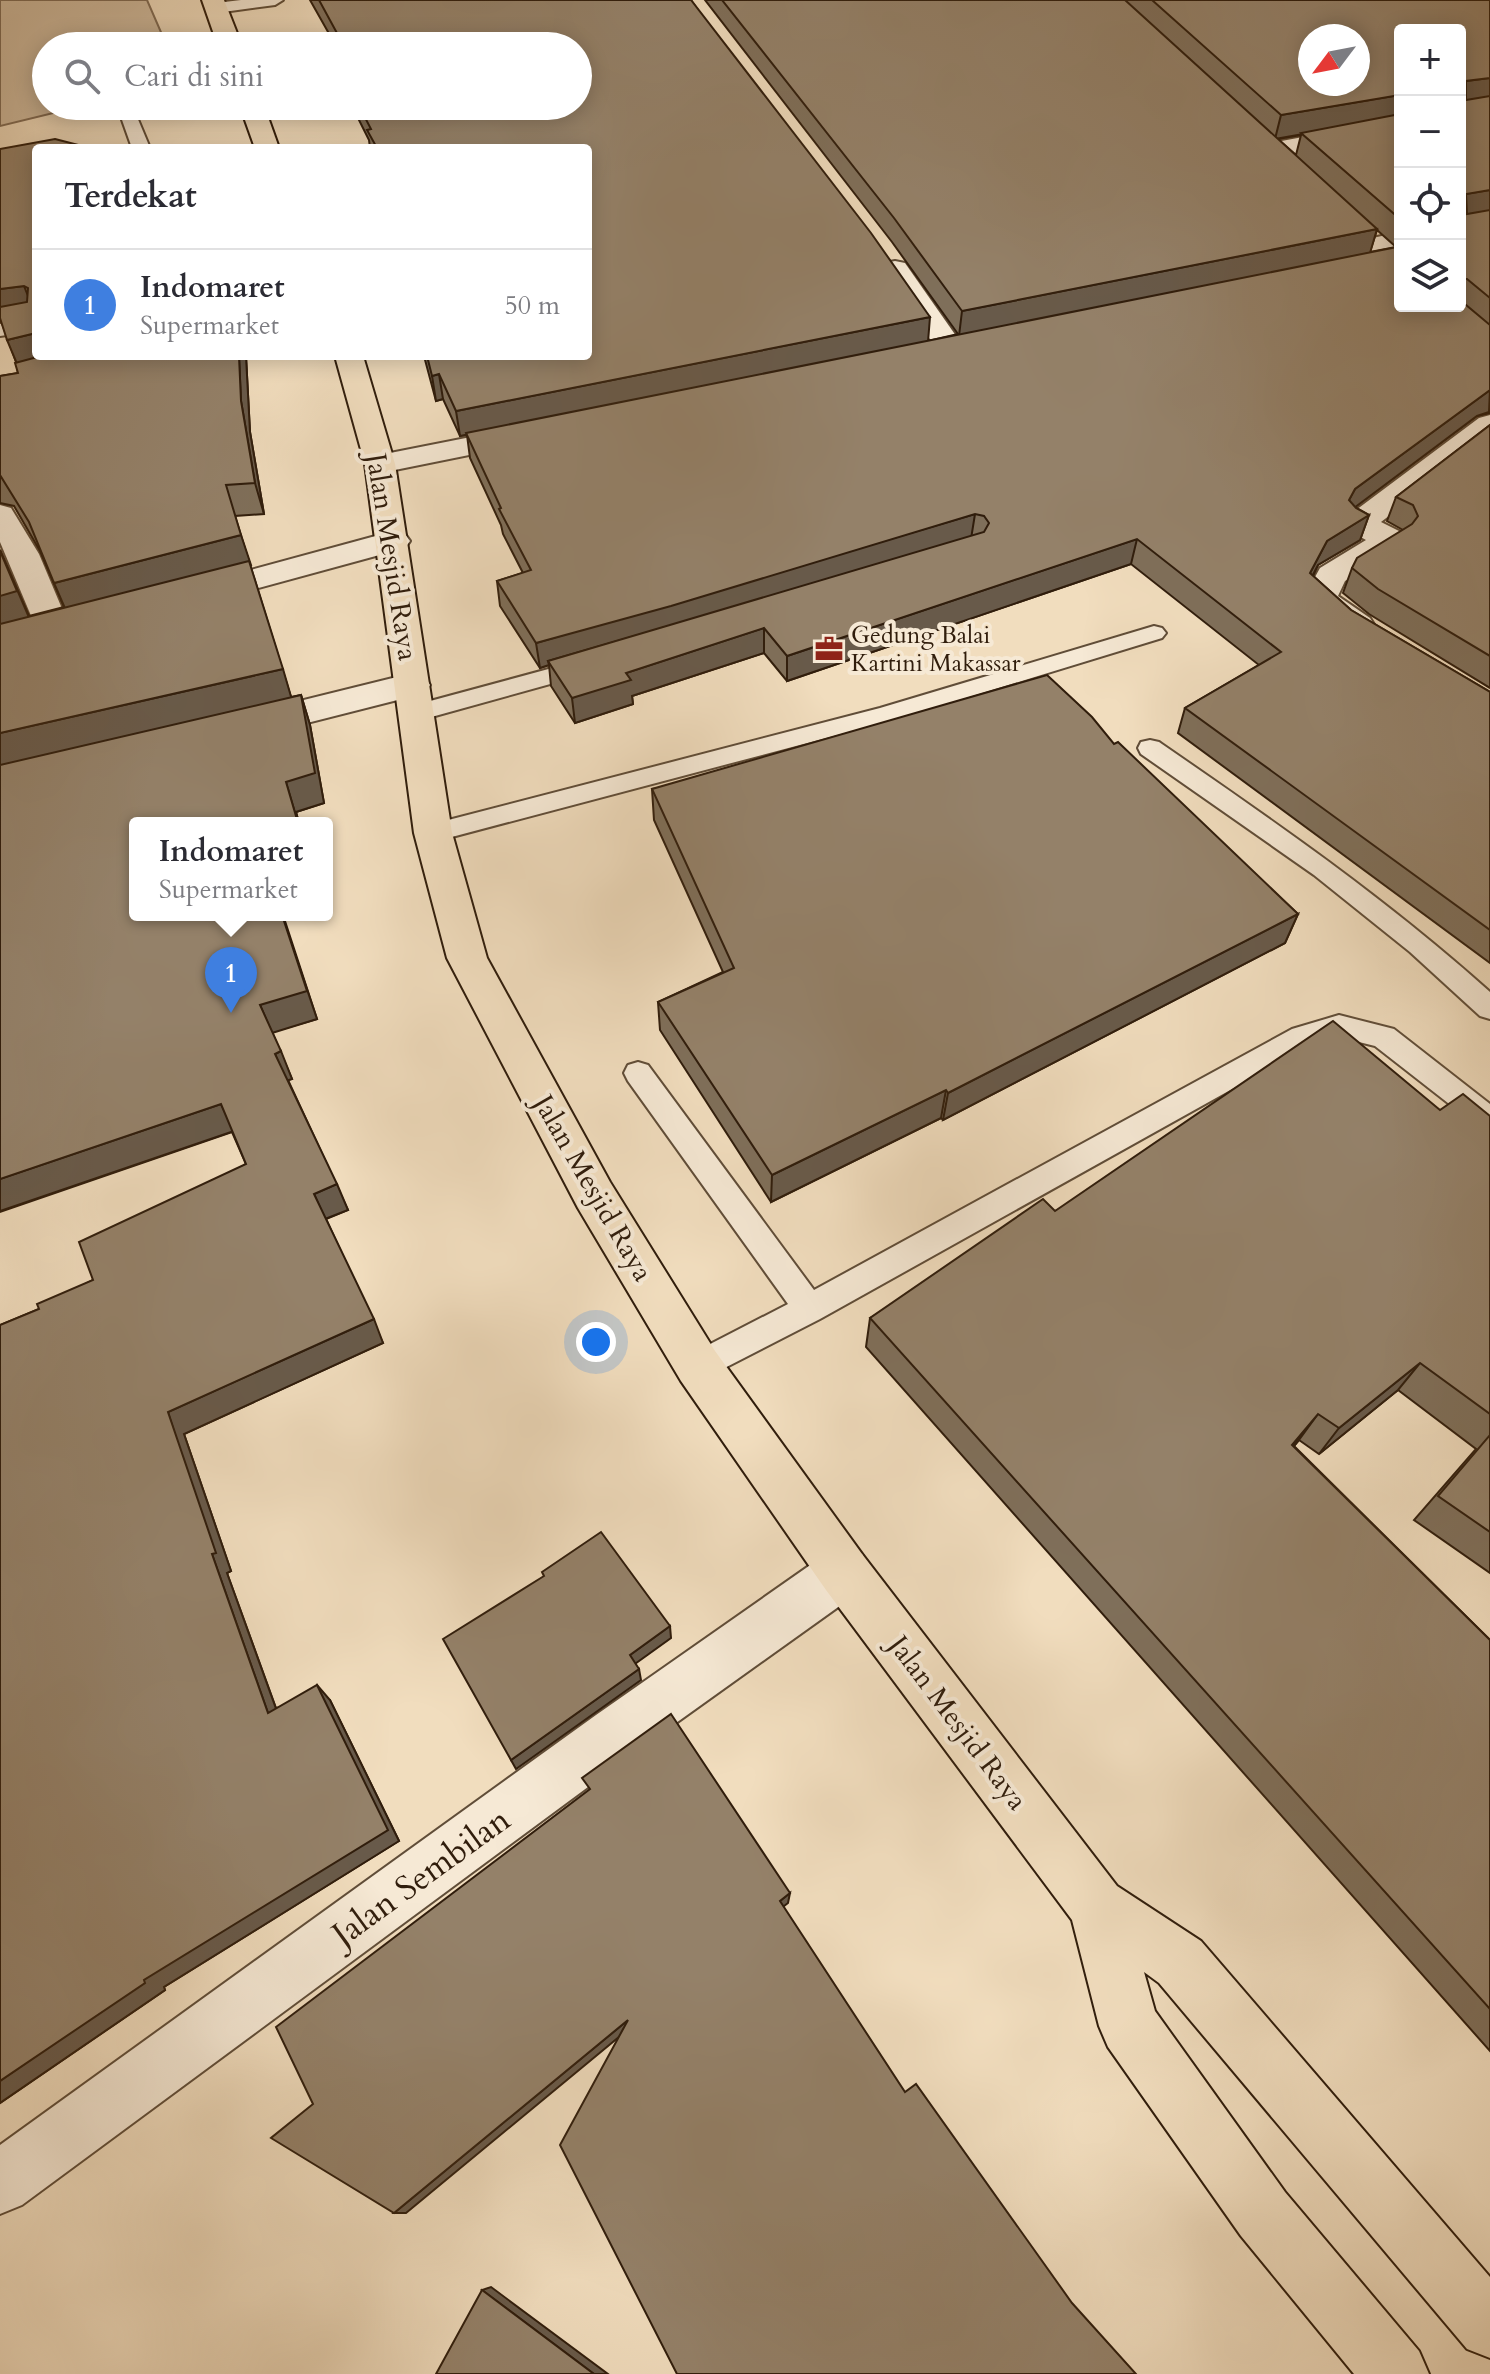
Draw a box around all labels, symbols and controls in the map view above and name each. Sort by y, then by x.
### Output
north arrow [1298,24,1370,96]
map controls [1394,24,1466,312]
button: + [1394,24,1466,96]
search box [32,32,592,120]
icon: search [60,54,104,98]
text: Cari di sini [124,56,264,97]
button: − [1394,96,1466,168]
button: locate [1394,168,1466,240]
text: Terdekat [64,173,197,219]
button: layers [1394,240,1466,312]
text: Indomaret [140,267,285,308]
text: 1 [83,288,97,323]
text: 50 m [504,288,560,323]
text: Supermarket [140,308,279,343]
street label: Jalan Mesjid Raya [356,447,427,663]
place label: Gedung Balai Kartini Makassar [851,619,1021,680]
office icon: Gedung Balai Kartini Makassar [814,634,844,664]
popup [129,817,333,921]
text: Indomaret [159,831,303,872]
text: Supermarket [159,872,298,907]
pin: 1 [205,947,257,1013]
street label: Jalan Mesjid Raya [522,1084,662,1288]
your location [576,1322,616,1362]
street label: Jalan Mesjid Raya [877,1625,1036,1818]
street label: Jalan Sembilan [319,1797,519,1960]

